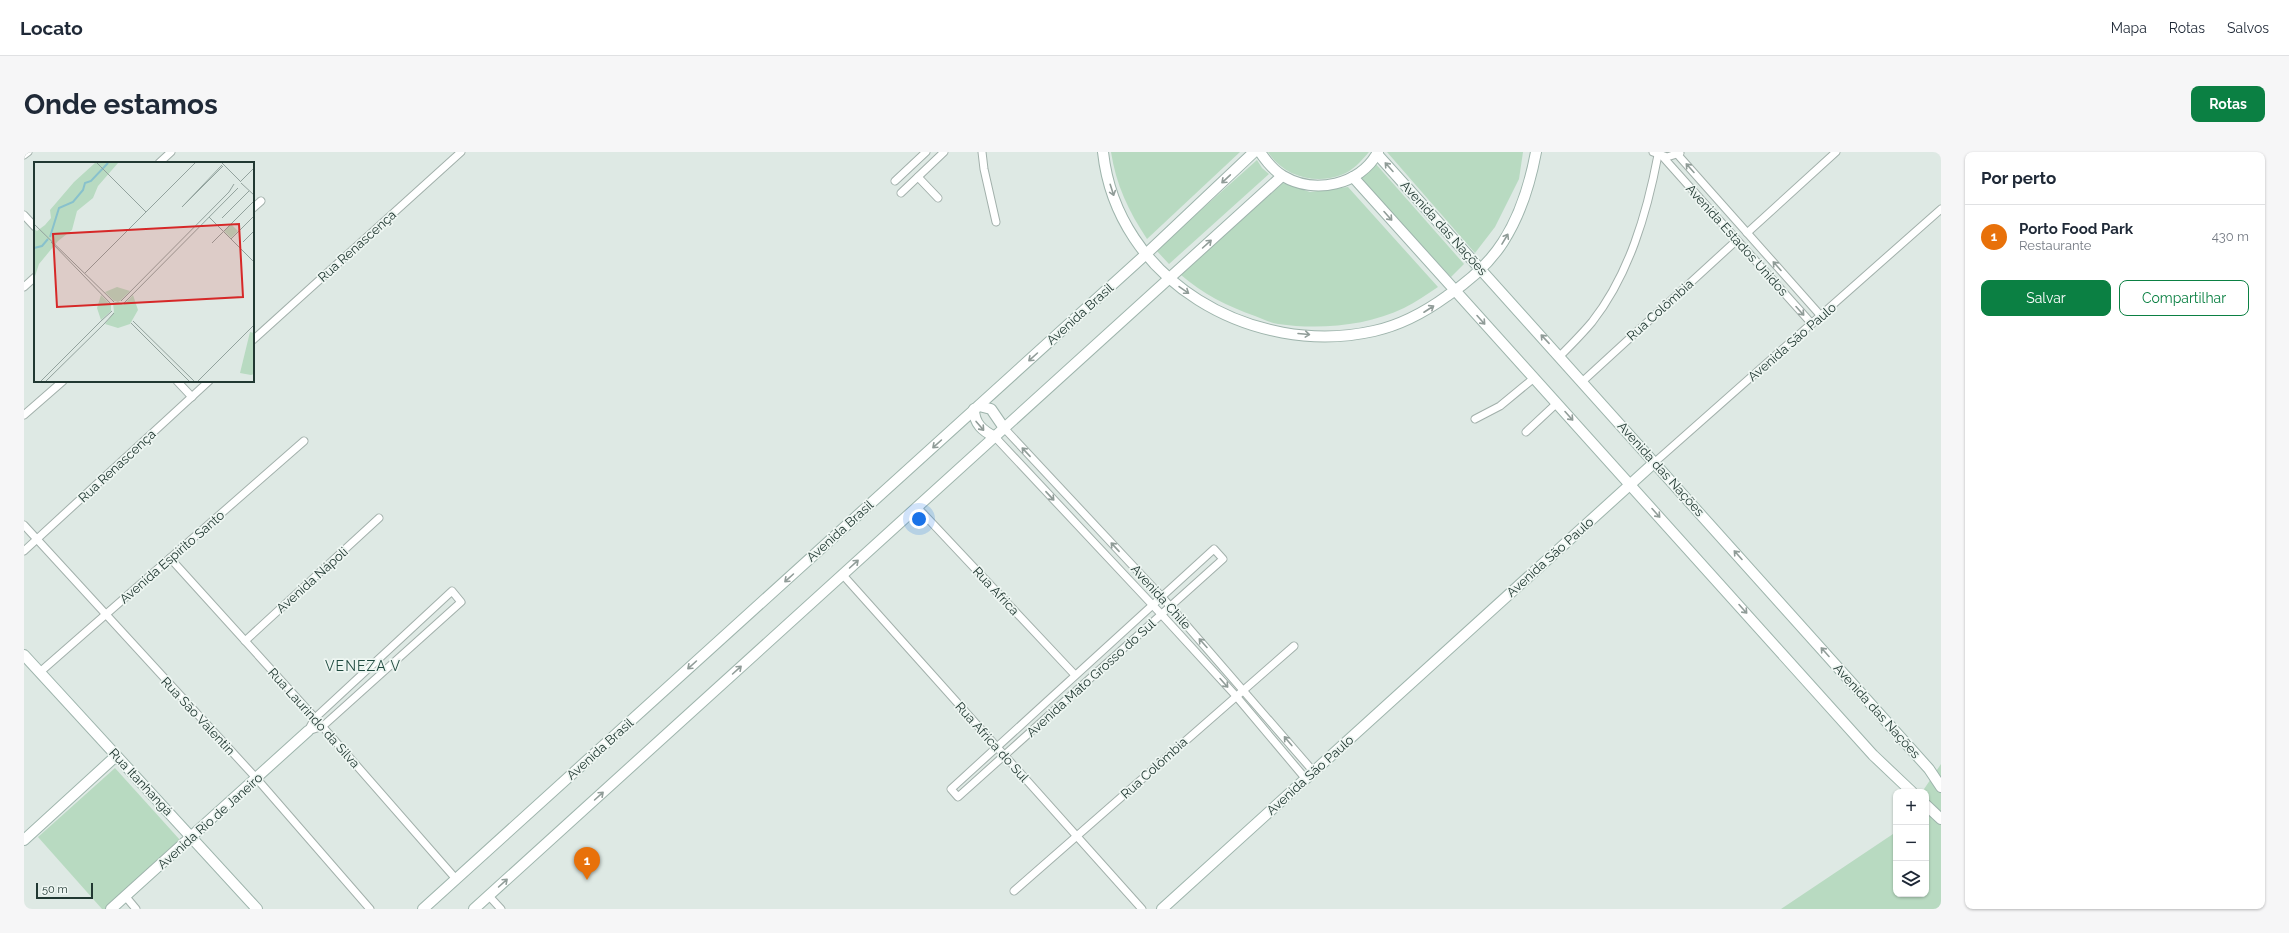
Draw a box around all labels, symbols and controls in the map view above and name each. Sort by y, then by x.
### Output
text: Locato [20,17,83,39]
text: Mapa [2111,20,2147,36]
text: Rotas [2169,20,2205,36]
text: Salvos [2227,20,2269,36]
button: Rotas [2191,86,2265,122]
text: Onde estamos [24,88,218,121]
inset map [34,162,254,382]
one-way arrow [1384,162,1394,172]
one-way arrow [1686,163,1695,174]
text: Por perto [1981,168,2056,188]
one-way arrow [1221,174,1231,184]
street label: Avenida das Nações [1398,178,1490,278]
street label: Avenida Estados Unidos [1683,181,1791,299]
one-way arrow [1109,183,1116,196]
street label: Rua Renascença [315,207,399,285]
one-way arrow [1384,211,1393,222]
text: Porto Food Park [2019,220,2133,238]
text: 1 [1991,229,1997,244]
text: 430 m [2212,229,2249,244]
one-way arrow [1501,233,1509,245]
text: Restaurante [2019,238,2091,253]
one-way arrow [1202,239,1213,248]
one-way arrow [1772,260,1781,271]
street label: Rua Colômbia [1624,276,1696,344]
street label: Avenida Brasil [1044,280,1117,348]
button: Salvar [1981,280,2111,316]
button: Compartilhar [2119,280,2249,316]
one-way arrow [1178,286,1189,294]
street label: Avenida São Paulo [1745,300,1839,384]
one-way arrow [1423,305,1434,313]
one-way arrow [1796,306,1805,317]
one-way arrow [1477,315,1486,325]
one-way arrow [1297,331,1310,338]
one-way arrow [1540,334,1550,344]
one-way arrow [1028,352,1038,361]
one-way arrow [1564,411,1574,421]
street label: Avenida das Nações [1615,419,1707,519]
one-way arrow [976,421,985,431]
street label: Rua Renascença [75,426,159,506]
one-way arrow [931,439,942,448]
one-way arrow [1022,447,1031,457]
one-way arrow [1046,490,1055,501]
street label: Avenida Brasil [804,497,877,565]
street label: Avenida Espírito Santo [117,507,228,607]
one-way arrow [1651,507,1660,517]
your location [909,509,929,529]
street label: Avenida São Paulo [1503,514,1597,600]
one-way arrow [1110,542,1120,552]
street label: Avenida Nápoli [273,544,351,616]
one-way arrow [1734,549,1743,560]
one-way arrow [849,559,859,569]
street label: Avenida Chile [1128,561,1194,633]
street label: Rua Africa [970,564,1022,618]
one-way arrow [784,573,794,582]
one-way arrow [1738,604,1747,615]
street label: Avenida Mato Grosso do Sul [1023,616,1159,740]
one-way arrow [1198,638,1207,648]
one-way arrow [1820,647,1829,657]
district label: VENEZA V [325,658,401,674]
one-way arrow [687,661,697,670]
street label: Avenida das Nações [1831,661,1923,761]
street label: Rua Laurindo da Silva [265,665,363,771]
one-way arrow [732,666,742,675]
street label: Rua São Valentin [158,674,238,758]
one-way arrow [1220,678,1229,688]
street label: Rua Africa do Sul [952,699,1032,785]
street label: Avenida Brasil [564,715,637,783]
street label: Avenida São Paulo [1263,732,1357,818]
street label: Rua Colômbia [1118,734,1190,802]
one-way arrow [1284,736,1293,747]
street label: Rua Itanhangá [106,745,176,819]
street label: Avenida Rio de Janeiro [154,770,266,872]
map controls [1893,789,1929,897]
button: + [1893,789,1929,825]
one-way arrow [594,791,604,800]
button: − [1893,825,1929,861]
pin: 1 [574,847,600,880]
button: layers [1893,861,1929,897]
one-way arrow [498,878,508,888]
scale bar [36,881,93,900]
text: 50 m [42,883,68,896]

